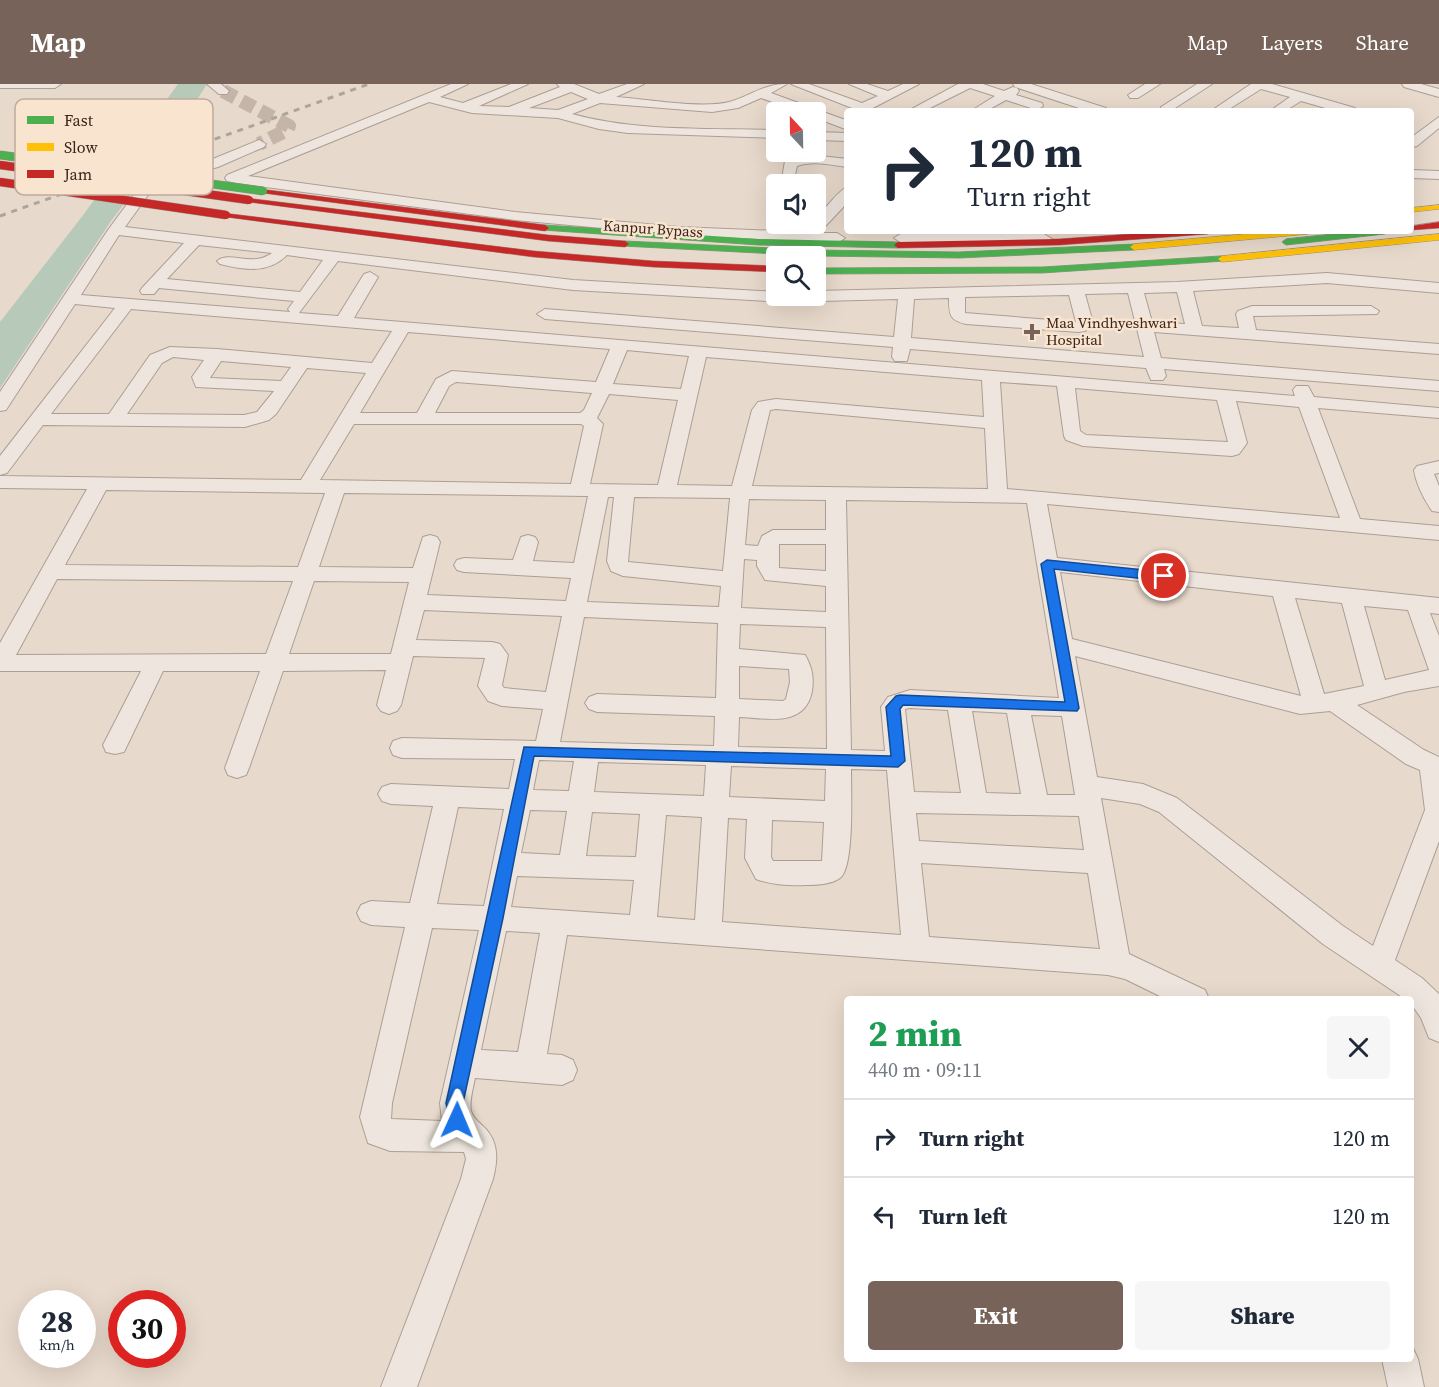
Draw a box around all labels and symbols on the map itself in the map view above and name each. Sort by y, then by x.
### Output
legend [15,99,213,195]
north arrow [766,102,826,162]
text: Fast [64,109,94,131]
text: Slow [64,136,99,158]
text: Jam [63,163,92,185]
street label: Kanpur Bypass [603,215,704,242]
place label: Maa Vindhyeshwari Hospital [1046,312,1177,350]
marker: Maa Vindhyeshwari Hospital [1023,323,1041,341]
pin [1138,550,1189,601]
position arrow [425,1088,489,1152]
speed limit sign: 30 [108,1290,186,1368]

